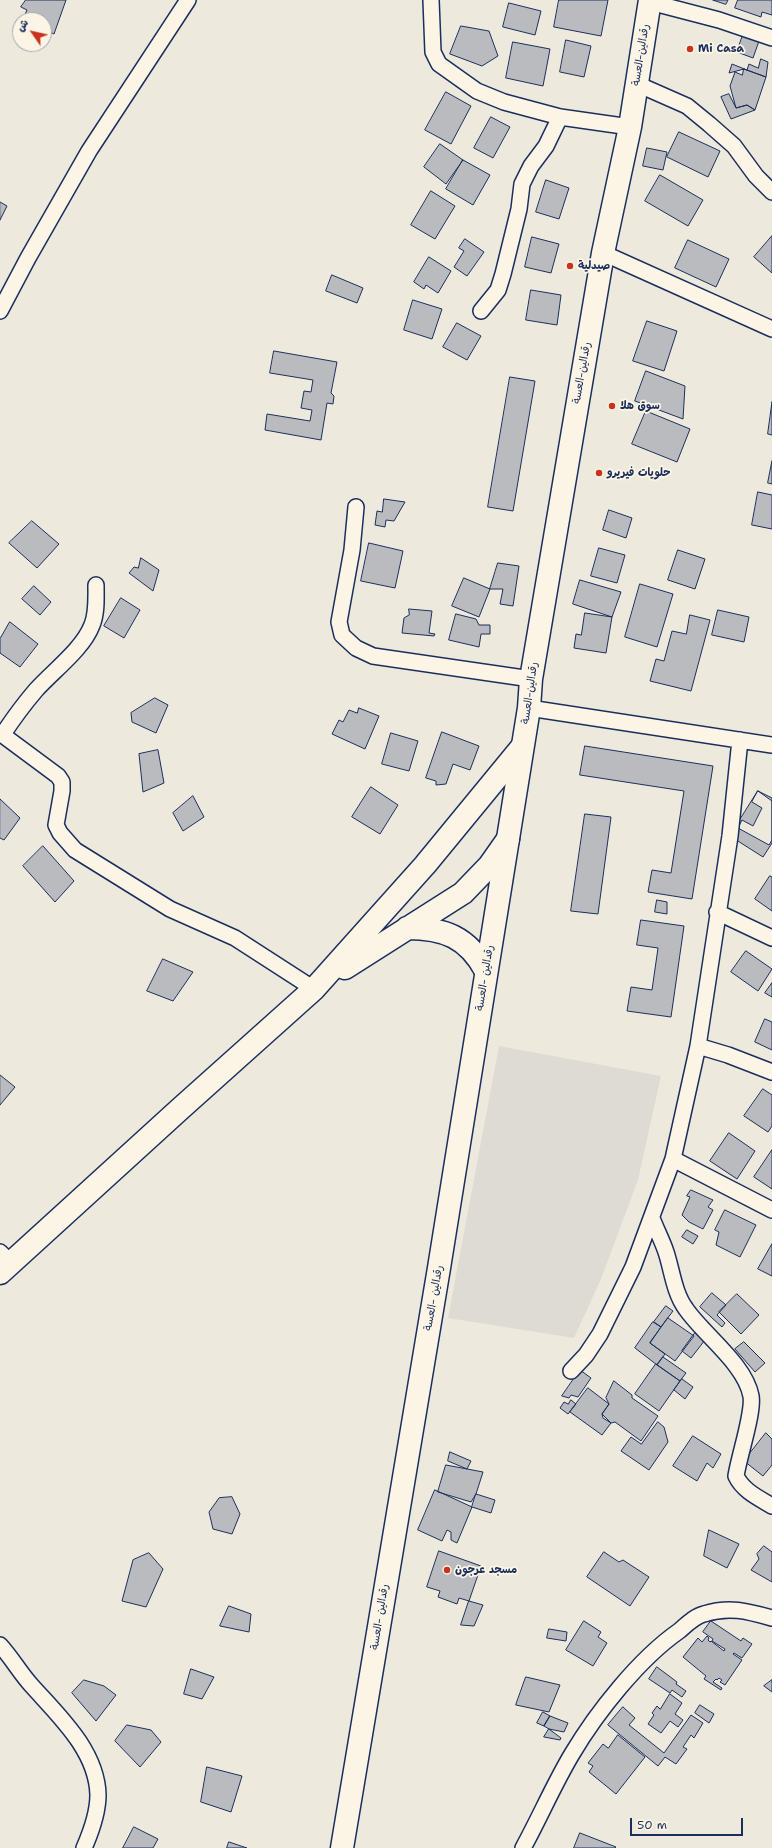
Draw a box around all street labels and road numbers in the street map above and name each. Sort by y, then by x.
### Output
street label: رقدالين-العسة [630,23,652,87]
street label: رقدالين-العسة [570,341,594,405]
street label: رقدالين-العسة [519,661,541,725]
street label: رقدالين -العسة [473,944,497,1012]
street label: رقدالين -العسة [422,1264,446,1332]
street label: رقدالين -العسة [368,1583,392,1651]

